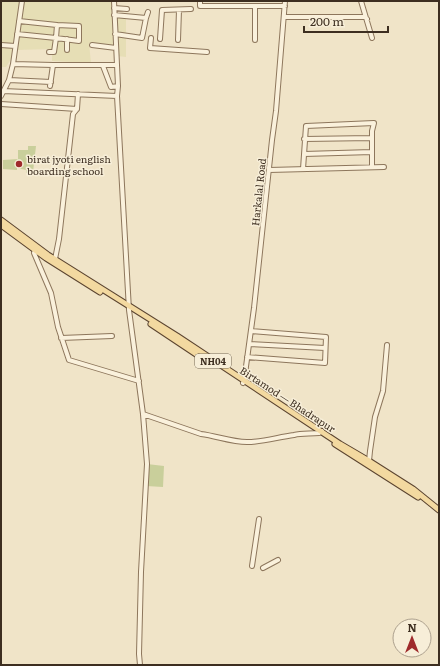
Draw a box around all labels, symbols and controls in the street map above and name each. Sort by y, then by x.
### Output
scale bar [304,8,388,34]
text: 200 m [310,12,344,30]
place label: birat jyoti english boarding school [27,151,111,178]
street label: Harkalal Road [247,157,269,227]
marker: birat jyoti english boarding school [14,159,24,169]
road number: NH04 [195,354,231,368]
street label: Birtamod — Bhadrapur [237,362,339,436]
north arrow [392,618,432,658]
text: N [407,619,417,635]

